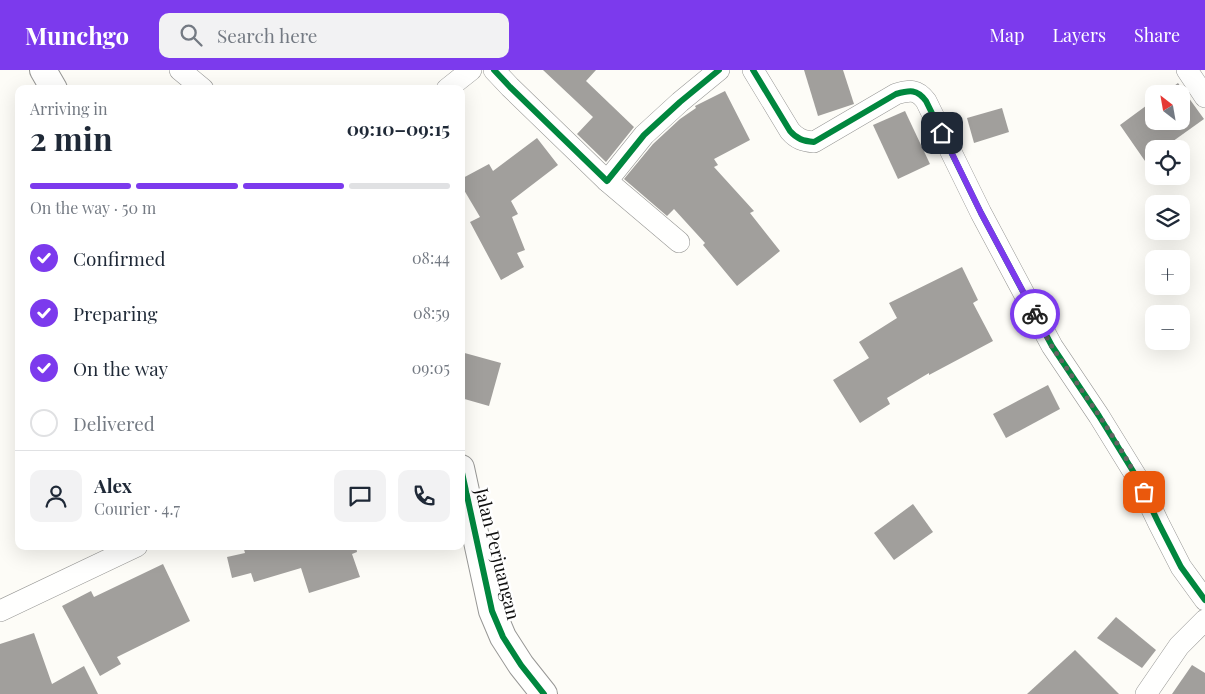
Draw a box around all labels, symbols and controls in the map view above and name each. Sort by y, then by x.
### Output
search box [159,13,509,58]
text: Munchgo [25,19,129,51]
icon: search [177,21,205,49]
text: Search here [217,22,317,48]
text: Map [989,23,1024,47]
text: Layers [1052,23,1106,47]
text: Share [1134,23,1180,47]
north arrow [1145,85,1190,130]
map controls [1145,85,1190,350]
text: Arriving in [30,98,108,119]
pin [921,112,963,154]
text: 09:10–09:15 [347,115,450,141]
text: 2 min [30,116,113,159]
icon: home [928,119,956,147]
button: locate [1145,140,1190,185]
button: layers [1145,195,1190,240]
text: On the way · 50 m [30,197,156,218]
icon: check [30,244,58,272]
text: Confirmed [73,245,166,271]
text: 08:44 [412,247,450,268]
button: + [1145,250,1190,295]
courier [1010,289,1060,339]
icon: check [30,299,58,327]
text: Preparing [73,300,158,326]
icon: bike [1021,300,1049,328]
text: 08:59 [413,302,450,323]
button: − [1145,305,1190,350]
icon: check [30,354,58,382]
text: On the way [73,355,168,381]
text: 09:05 [412,357,450,378]
text: Delivered [73,410,155,436]
button: person [30,470,82,522]
button: chat [334,470,386,522]
button: phone [398,470,450,522]
pin [1123,471,1165,513]
text: Alex [94,472,132,498]
icon: bag [1130,478,1158,506]
street label: Jalan Perjuangan [470,484,526,622]
text: Courier · 4.7 [94,498,180,519]

